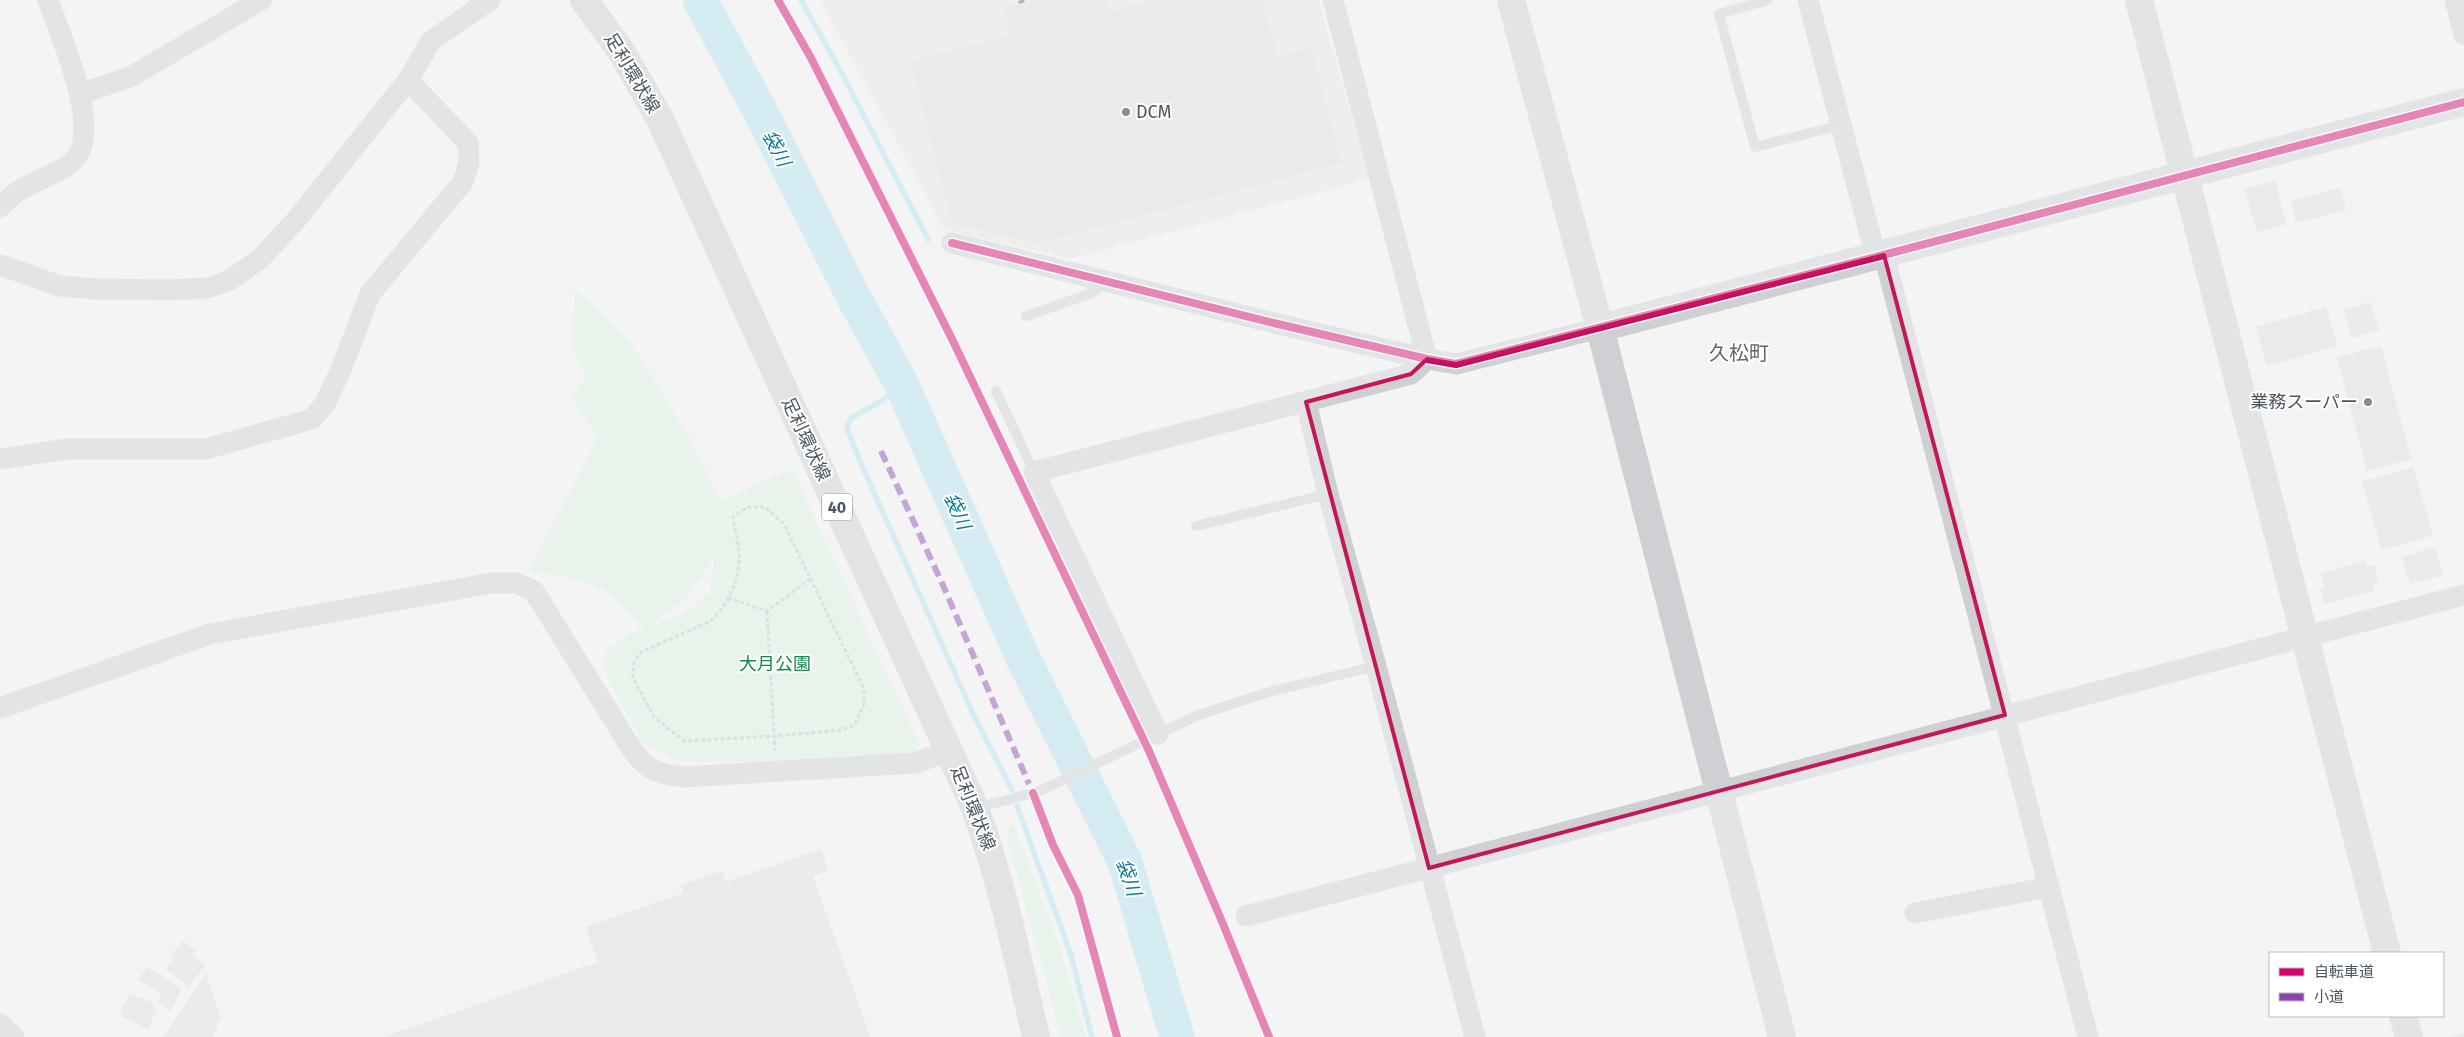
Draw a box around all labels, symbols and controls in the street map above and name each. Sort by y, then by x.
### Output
street label: 足利環状線 [599,29,665,117]
place label: DCM [1136,101,1172,123]
marker: DCM [1120,106,1132,118]
water label: 袋川 [757,126,797,172]
district label: 久松町 [1709,341,1769,365]
place label: 業務スーパー [2250,391,2358,413]
street label: 足利環状線 [777,394,835,484]
marker: 業務スーパー [2362,396,2374,408]
water label: 袋川 [939,489,977,535]
road number: 40 [822,494,852,520]
park label: 大月公園 [739,653,811,675]
street label: 足利環状線 [946,762,1000,854]
water label: 袋川 [1111,855,1146,901]
legend [2269,952,2444,1017]
text: 自転車道 [2314,963,2374,981]
text: 小道 [2314,988,2344,1006]

